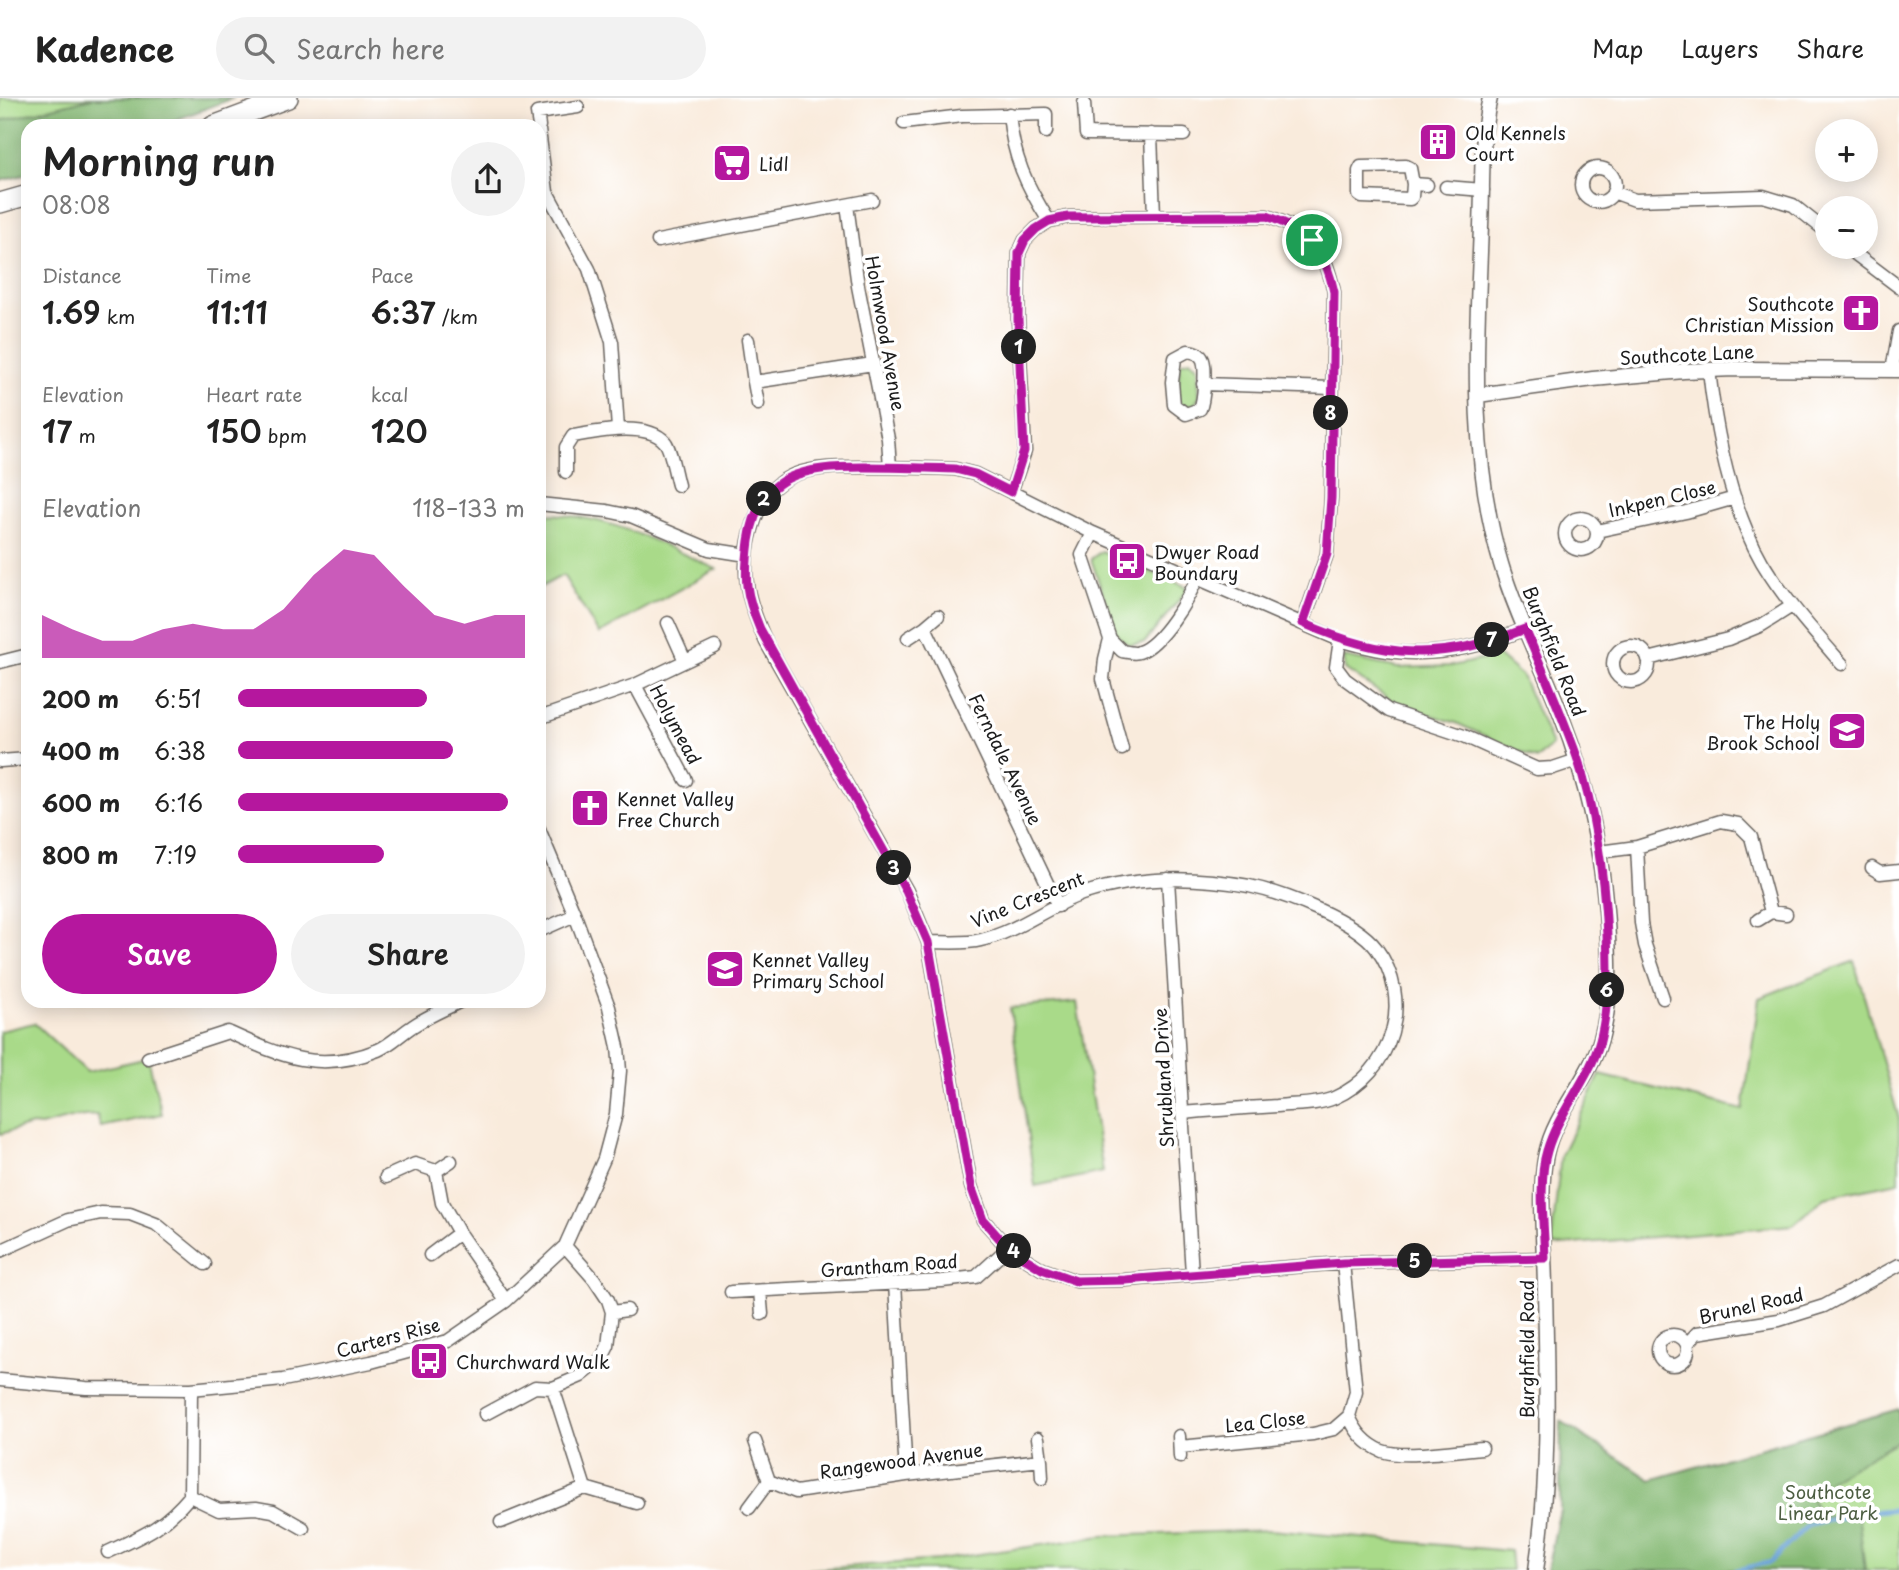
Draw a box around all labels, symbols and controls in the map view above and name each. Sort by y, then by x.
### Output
search box [216,17,706,80]
text: Kadence [35,23,174,73]
icon: search [240,29,278,67]
text: Search here [296,29,445,68]
text: Map [1592,30,1643,66]
text: Layers [1681,30,1758,66]
text: Share [1796,30,1864,66]
place label: Old Kennels Court [1465,119,1566,167]
map controls [1815,119,1878,259]
button: + [1815,119,1878,182]
building icon: Old Kennels Court [1417,121,1459,163]
text: Morning run [42,132,276,189]
button: share [451,142,525,216]
supermarket icon: Lidl [711,142,753,184]
place label: Lidl [759,150,789,177]
text: 08:08 [42,187,111,222]
button: − [1815,196,1878,259]
pin [1282,210,1342,270]
icon: arrive [1293,221,1331,259]
street label: Holmwood Avenue [859,253,913,413]
text: Distance [42,261,122,289]
text: Time [206,261,251,289]
text: Pace [371,261,414,289]
text: 1.69 [42,289,101,334]
text: 11:11 [206,289,268,334]
text: 6:37 [371,289,436,334]
place label: Southcote Christian Mission [1685,290,1834,338]
church icon: Southcote Christian Mission [1840,292,1882,334]
text: km [101,302,135,330]
text: /km [436,302,478,330]
pin: 1 [1002,330,1036,364]
text: 1 [1014,332,1023,360]
street label: Southcote Lane [1619,337,1755,371]
text: Elevation [42,380,124,408]
text: Heart rate [206,380,302,408]
text: kcal [371,380,409,408]
pin: 8 [1314,396,1348,430]
text: 8 [1325,398,1336,426]
text: 17 [42,408,72,453]
text: 150 [206,408,262,453]
text: 120 [371,408,428,453]
text: m [72,421,96,449]
text: bpm [262,421,307,449]
street label: Inkpen Close [1606,473,1718,523]
pin: 2 [746,482,782,516]
text: 2 [757,484,770,512]
text: Elevation [42,490,141,525]
text: 118–133 m [412,490,525,525]
place label: Dwyer Road Boundary [1154,538,1259,586]
bus stop icon: Dwyer Road Boundary [1106,540,1148,582]
street label: Burghfield Road [1517,582,1593,720]
pin: 7 [1474,622,1510,658]
text: 7 [1486,625,1497,653]
street label: Holymead [644,679,708,769]
text: 200 m [42,681,119,716]
text: 6:51 [154,681,201,716]
street label: Ferndale Avenue [963,689,1050,829]
place label: The Holy Brook School [1706,708,1820,756]
school or university icon: The Holy Brook School [1826,710,1868,752]
text: 400 m [42,733,120,768]
text: 6:38 [154,733,206,768]
text: 600 m [42,785,120,820]
text: 6:16 [154,785,203,820]
place label: Kennet Valley Free Church [617,785,734,833]
church icon: Kennet Valley Free Church [569,787,611,829]
text: 800 m [42,837,119,872]
text: 7:19 [154,837,197,872]
pin: 3 [876,850,912,886]
text: 3 [887,853,900,881]
street label: Vine Crescent [966,864,1088,934]
button: Save [42,914,277,994]
button: Share [291,914,525,994]
place label: Kennet Valley Primary School [752,946,884,994]
school or university icon: Kennet Valley Primary School [704,948,746,990]
pin: 6 [1590,972,1624,1008]
text: 6 [1600,975,1613,1003]
street label: Shrubland Drive [1146,1007,1180,1149]
pin: 4 [996,1234,1032,1268]
text: 4 [1007,1236,1020,1264]
pin: 5 [1398,1244,1432,1278]
text: 5 [1408,1246,1421,1274]
street label: Grantham Road [820,1247,958,1283]
street label: Burghfield Road [1513,1280,1540,1418]
street label: Brunel Road [1696,1280,1806,1330]
street label: Carters Rise [333,1310,443,1364]
bus stop icon: Churchward Walk [408,1340,450,1382]
place label: Churchward Walk [456,1348,610,1375]
street label: Lea Close [1224,1403,1306,1439]
street label: Rangewood Avenue [818,1435,985,1485]
park label: Southcote Linear Park [1778,1478,1878,1526]

